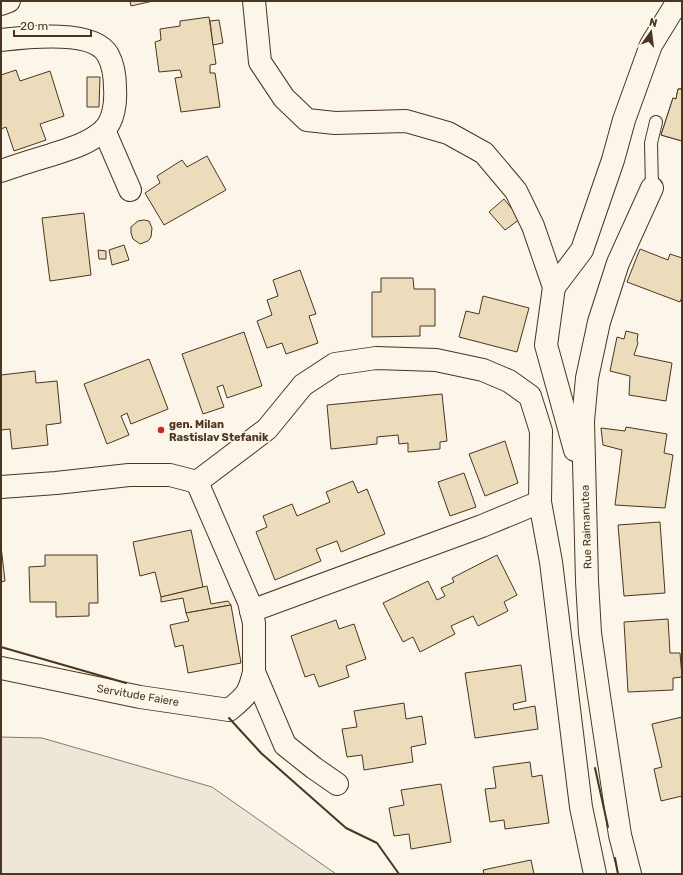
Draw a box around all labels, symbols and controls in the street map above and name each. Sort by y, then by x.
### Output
scale bar [14,12,91,38]
north arrow [631,12,671,52]
text: N [648,16,659,30]
text: 20 m [20,19,48,33]
place label: gen. Milan Rastislav Stefanik [169,418,269,444]
marker: gen. Milan Rastislav Stefanik [156,425,166,435]
street label: Rue Raimanutea [579,485,594,569]
street label: Servitude Faiere [96,682,180,709]

